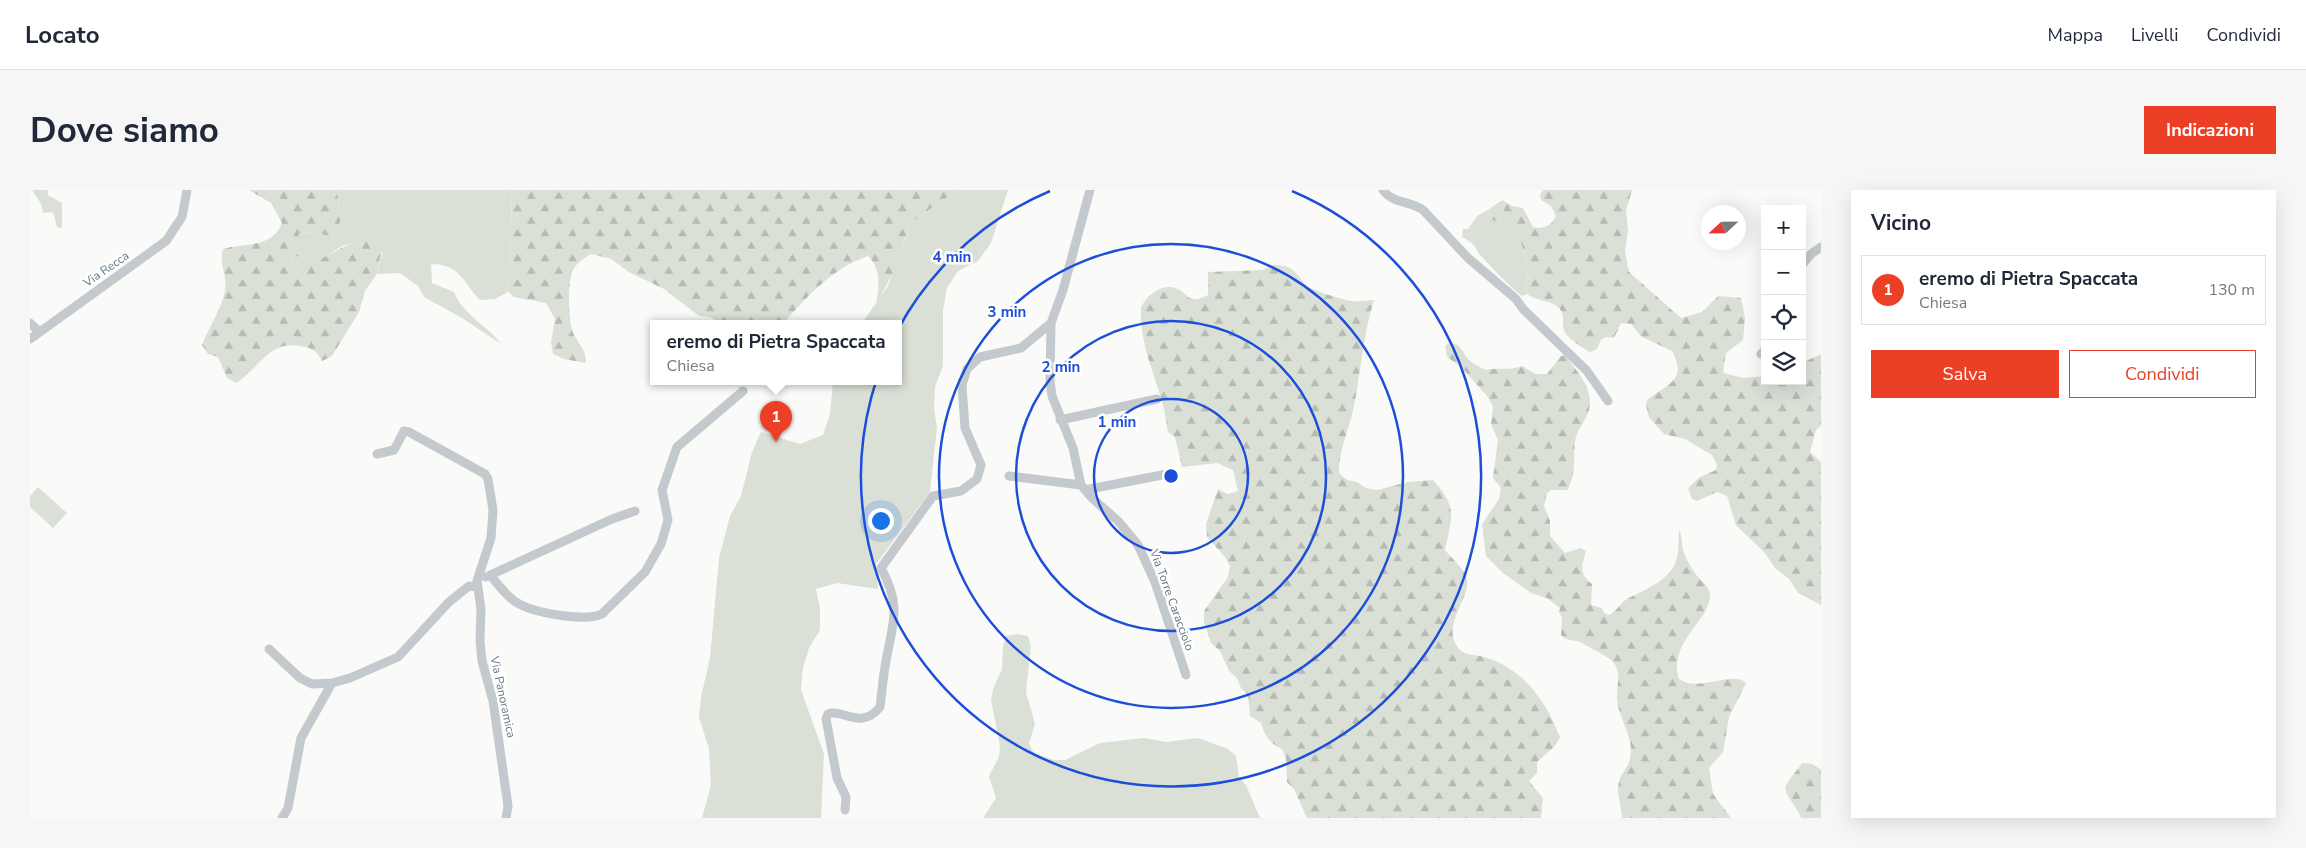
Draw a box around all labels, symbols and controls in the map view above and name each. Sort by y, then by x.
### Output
text: Locato [25,19,100,51]
text: Mappa [2048,23,2103,47]
text: Livelli [2131,23,2178,47]
text: Condividi [2206,23,2281,47]
button: Indicazioni [2144,106,2276,154]
text: Dove siamo [30,107,219,154]
north arrow [1701,205,1746,250]
map controls [1761,205,1806,385]
button: + [1761,205,1806,250]
text: Vicino [1871,209,1931,237]
text: 4 min [933,247,971,267]
street label: Via Recca [79,248,132,291]
button: − [1761,250,1806,295]
text: eremo di Pietra Spaccata [1919,266,2138,292]
text: 1 [1883,279,1893,301]
text: 130 m [2208,279,2255,301]
text: Chiesa [1919,292,1967,314]
button: locate [1761,295,1806,340]
text: 3 min [988,302,1026,322]
popup [650,320,902,385]
text: eremo di Pietra Spaccata [666,329,886,355]
button: layers [1761,340,1806,385]
button: Salva [1871,350,2059,398]
button: Condividi [2069,350,2256,398]
text: Chiesa [666,355,715,377]
text: 2 min [1042,357,1080,377]
pin: 1 [760,401,792,442]
text: 1 min [1098,412,1136,432]
centre of rings [1162,467,1180,485]
your location [868,508,894,534]
street label: Via Torre Caracciolo [1146,546,1198,653]
street label: Via Panoramica [486,654,519,739]

